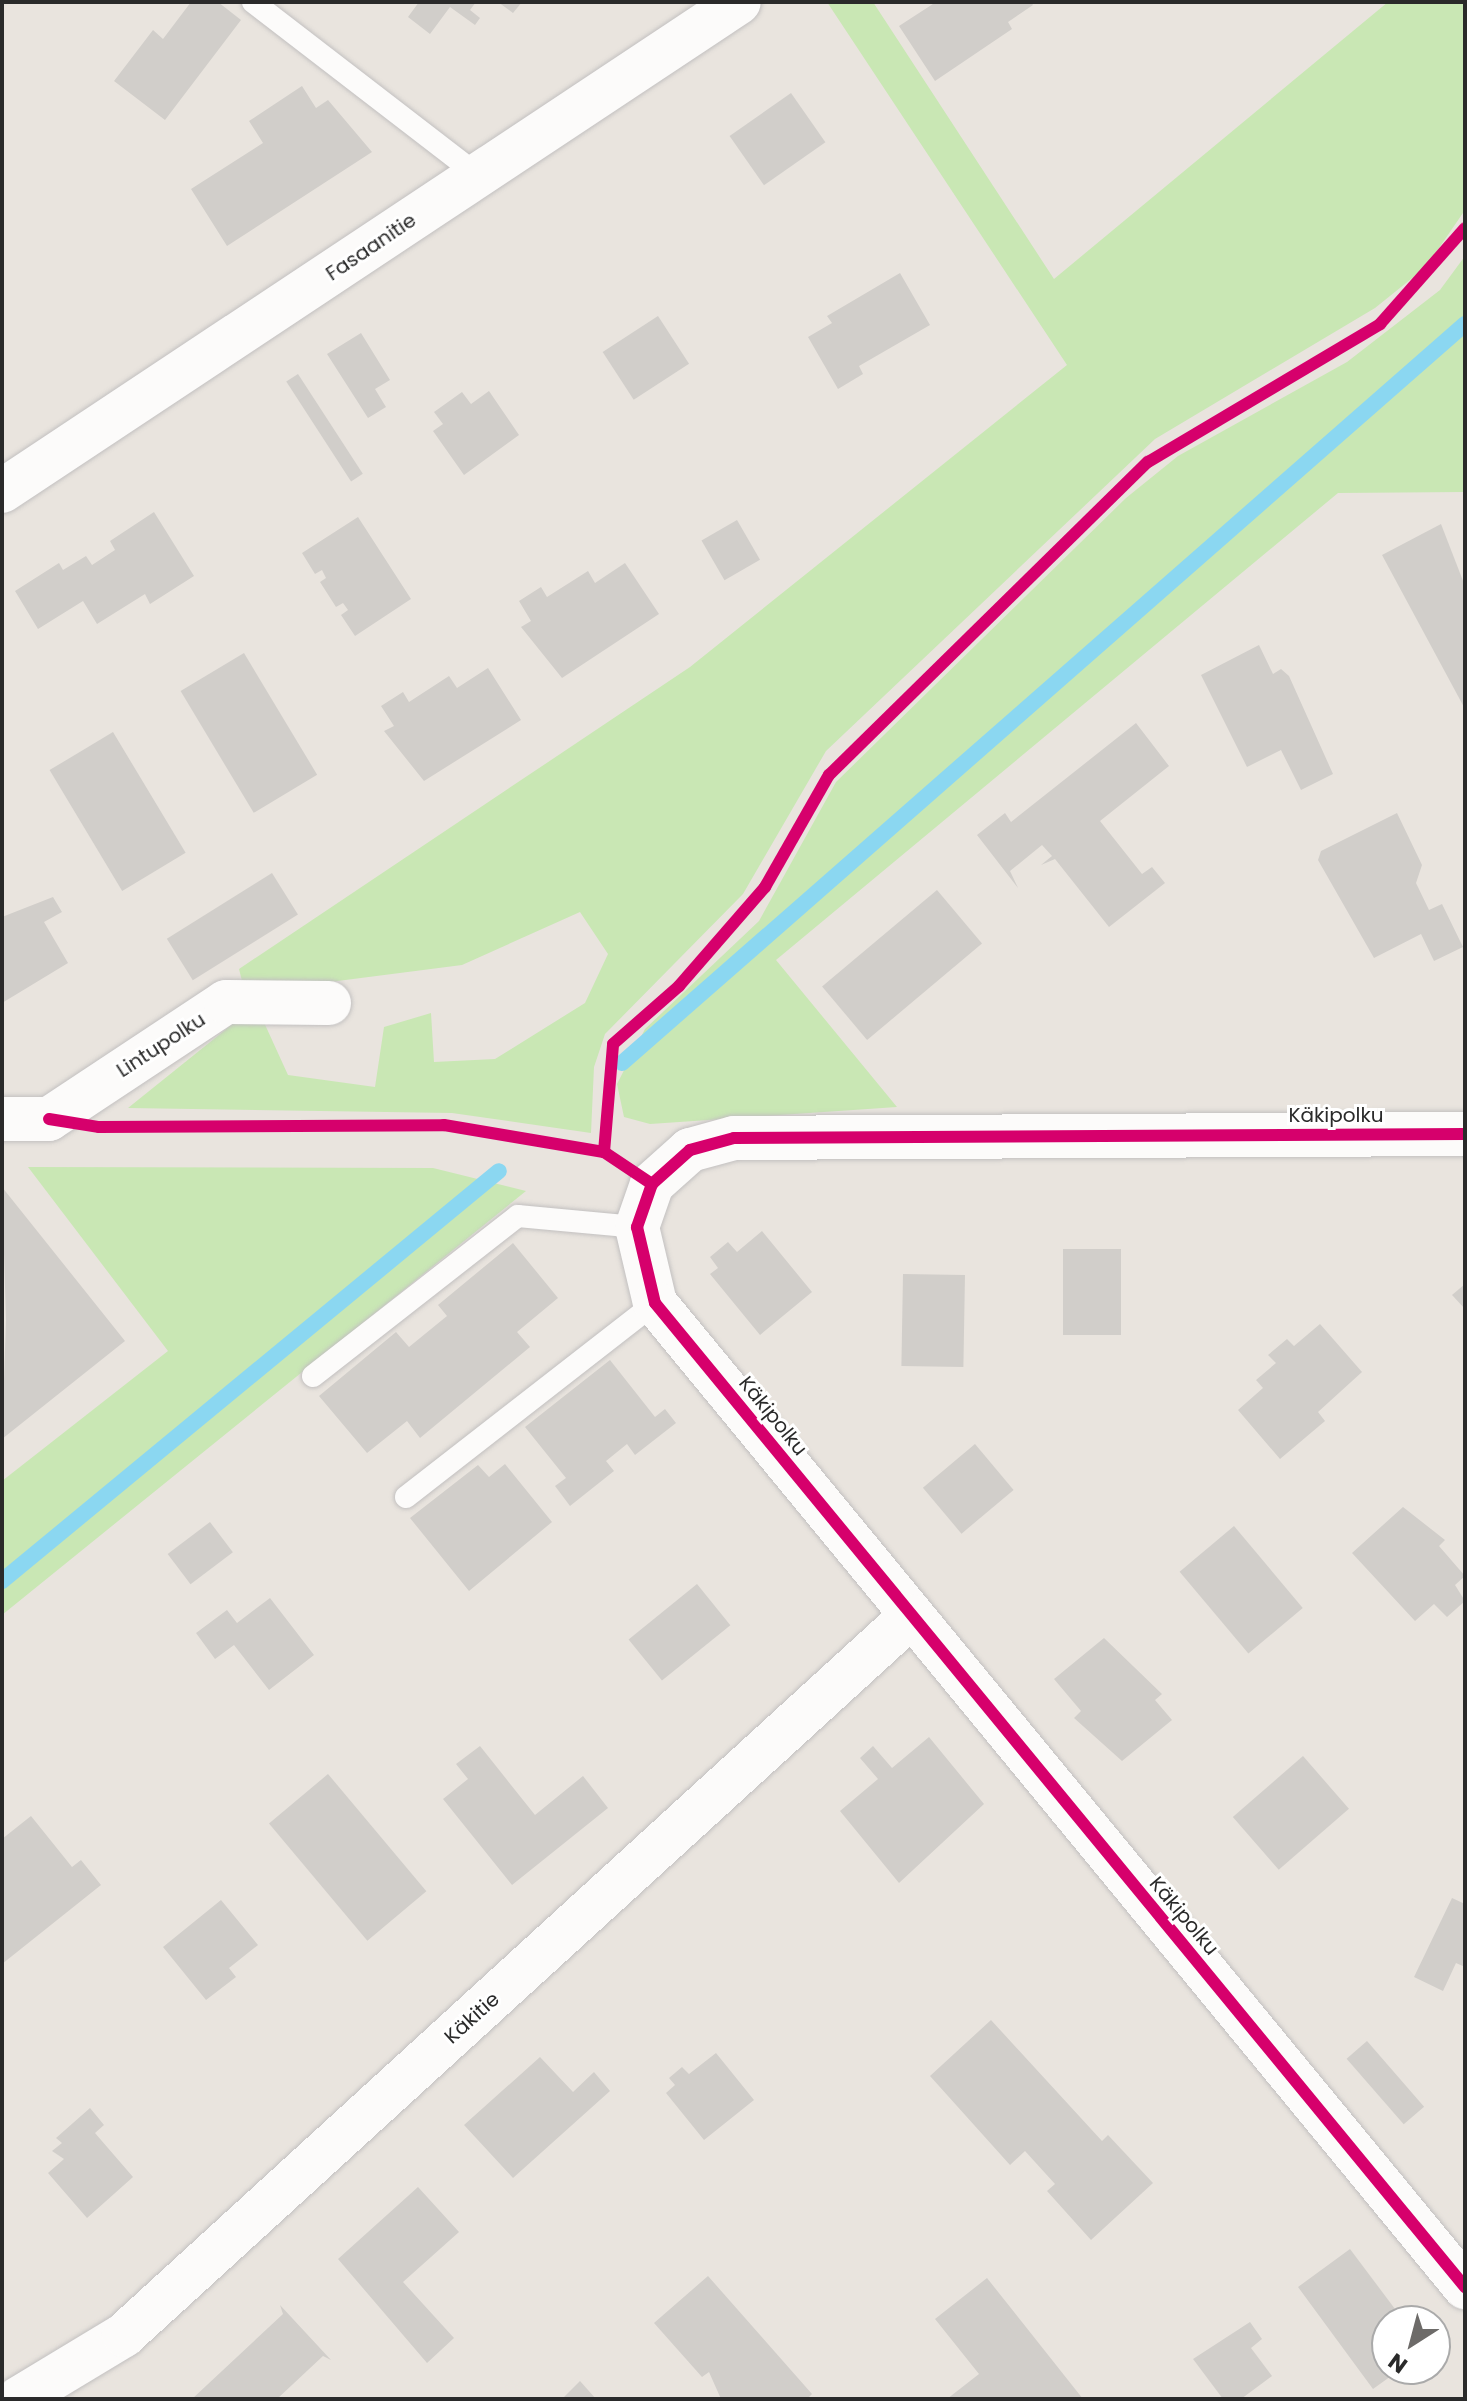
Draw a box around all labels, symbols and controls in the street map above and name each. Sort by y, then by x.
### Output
street label: Fasaanitie [321,208,421,286]
street label: Lintupolku [112,1007,210,1083]
street label: Käkipolku [1288,1103,1384,1127]
street label: Käkipolku [734,1372,812,1460]
street label: Käkipolku [1144,1872,1224,1960]
street label: Käkitie [440,1987,504,2049]
north arrow [1371,2305,1451,2385]
text: N [1382,2346,1414,2381]

